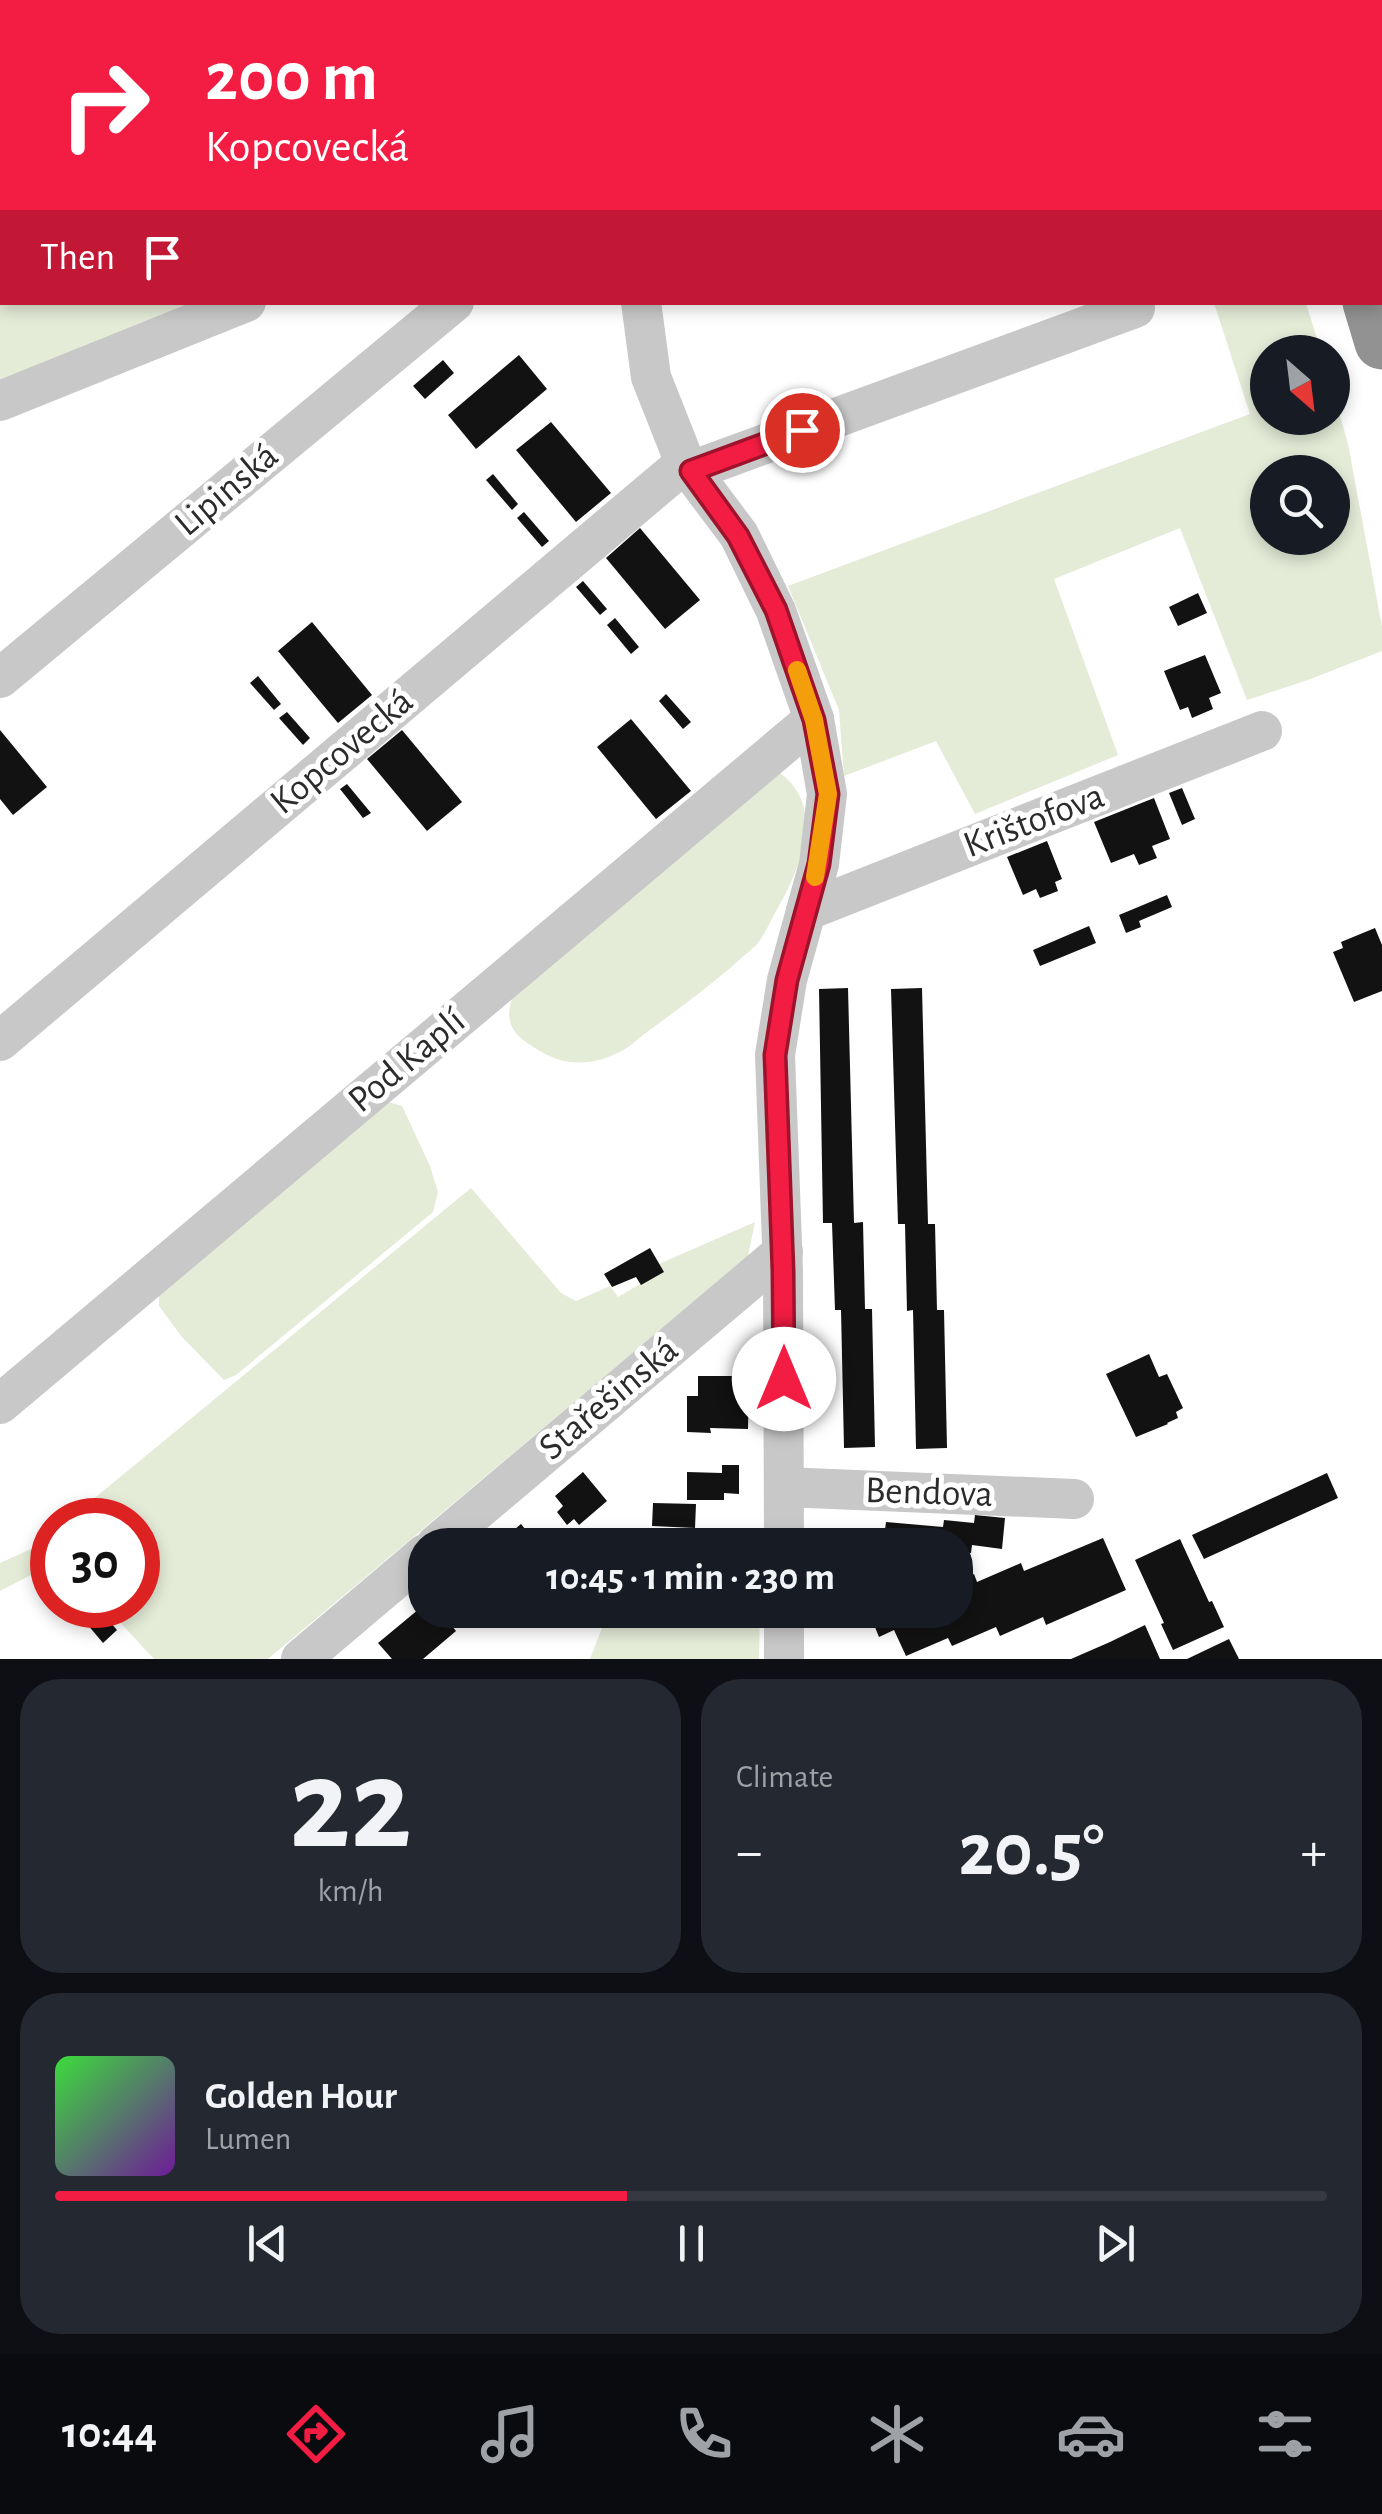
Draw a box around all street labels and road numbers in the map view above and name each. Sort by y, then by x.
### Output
street label: Lipinská [168,436,286,544]
street label: Kopcovecká [264,682,420,822]
street label: Krištofova [958,777,1110,865]
street label: Pod Kaplí [342,1001,473,1120]
street label: Stařešinská [532,1330,686,1468]
street label: Bendova [864,1472,994,1514]

